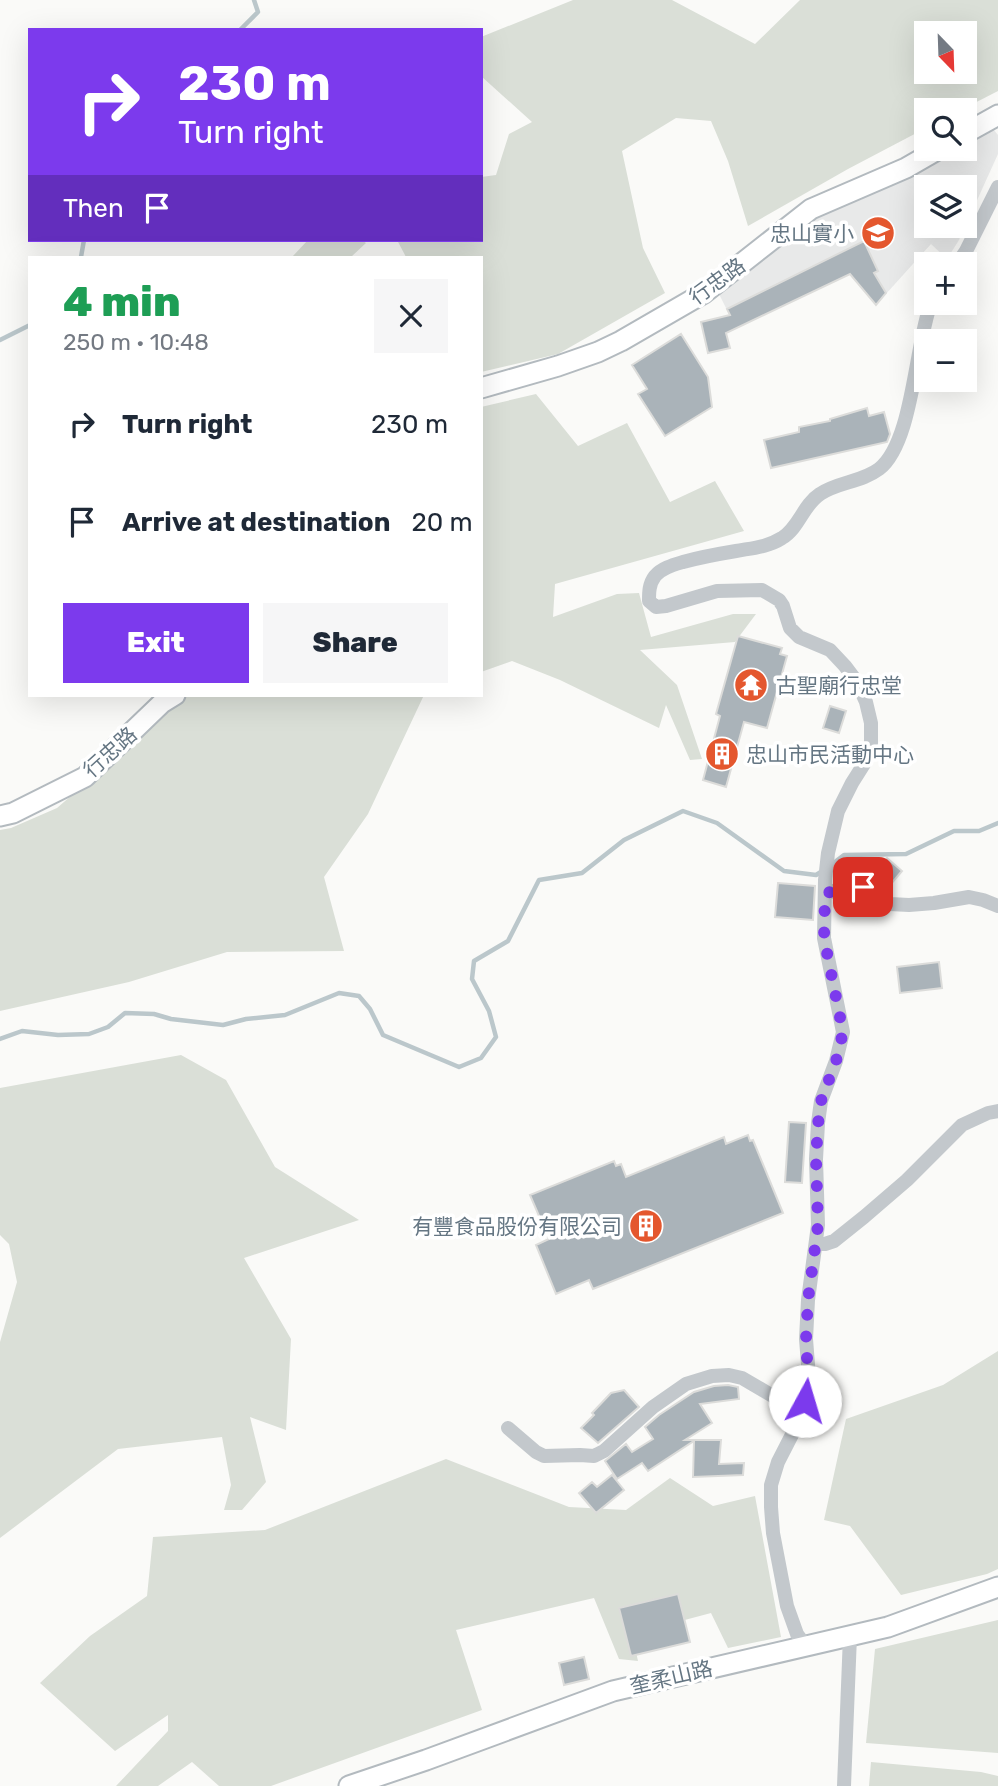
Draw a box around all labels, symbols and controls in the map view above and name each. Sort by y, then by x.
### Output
north arrow [914,21,976,84]
map controls [914,21,977,392]
text: 230 m [178,54,331,112]
icon: right [63,56,154,147]
button: search [914,98,977,161]
text: Turn right [178,113,323,151]
button: layers [914,175,977,238]
icon: arrive [138,189,176,227]
text: Then [63,193,124,224]
school or university icon: 忠山實小 [859,214,897,252]
place label: 忠山實小 [770,221,854,246]
street label: 行忠路 [684,252,750,310]
button: + [914,252,977,315]
text: 4 min [63,277,181,327]
button: close [374,279,448,353]
text: 250 m · 10:48 [63,328,209,356]
button: − [914,329,977,392]
icon: right [63,405,101,443]
text: Turn right [122,409,252,440]
text: 230 m [371,409,448,440]
icon: arrive [63,503,101,541]
text: Arrive at destination [122,507,390,538]
text: 20 m [411,507,473,538]
button: Exit [63,603,249,683]
button: Share [263,603,448,683]
temple icon: 古聖廟行忠堂 [732,666,770,704]
place label: 古聖廟行忠堂 [776,673,902,698]
street label: 行忠路 [78,722,142,782]
building icon: 忠山市民活動中心 [703,735,741,773]
place label: 忠山市民活動中心 [746,742,914,767]
pin [833,857,893,917]
icon: arrive [844,868,882,906]
building icon: 有豐食品股份有限公司 [627,1207,665,1245]
place label: 有豐食品股份有限公司 [412,1214,622,1239]
position arrow [768,1364,842,1438]
street label: 奎柔山路 [627,1655,715,1699]

